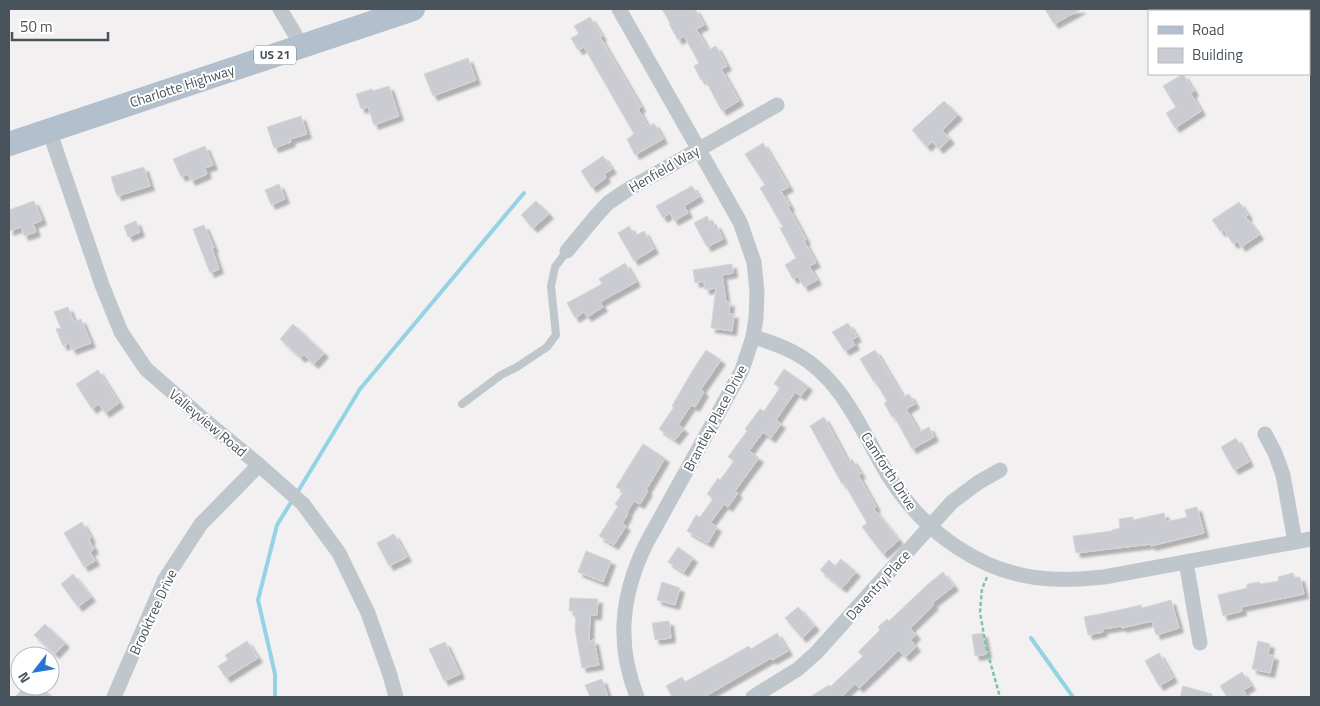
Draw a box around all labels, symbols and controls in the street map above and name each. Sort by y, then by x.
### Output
scale bar [12,10,109,42]
legend [1148,10,1310,75]
text: 50 m [20,15,53,38]
text: Road [1192,18,1224,41]
text: Building [1192,43,1243,66]
road number: US 21 [254,46,296,64]
street label: Charlotte Highway [127,59,237,112]
street label: Henfield Way [625,140,703,197]
street label: Brantley Place Drive [678,361,752,475]
street label: Valleyview Road [165,384,252,461]
street label: Camforth Drive [856,428,923,514]
street label: Daventry Place [840,545,915,625]
street label: Brooktree Drive [124,566,182,658]
north arrow [10,646,60,696]
text: N [12,668,35,688]

